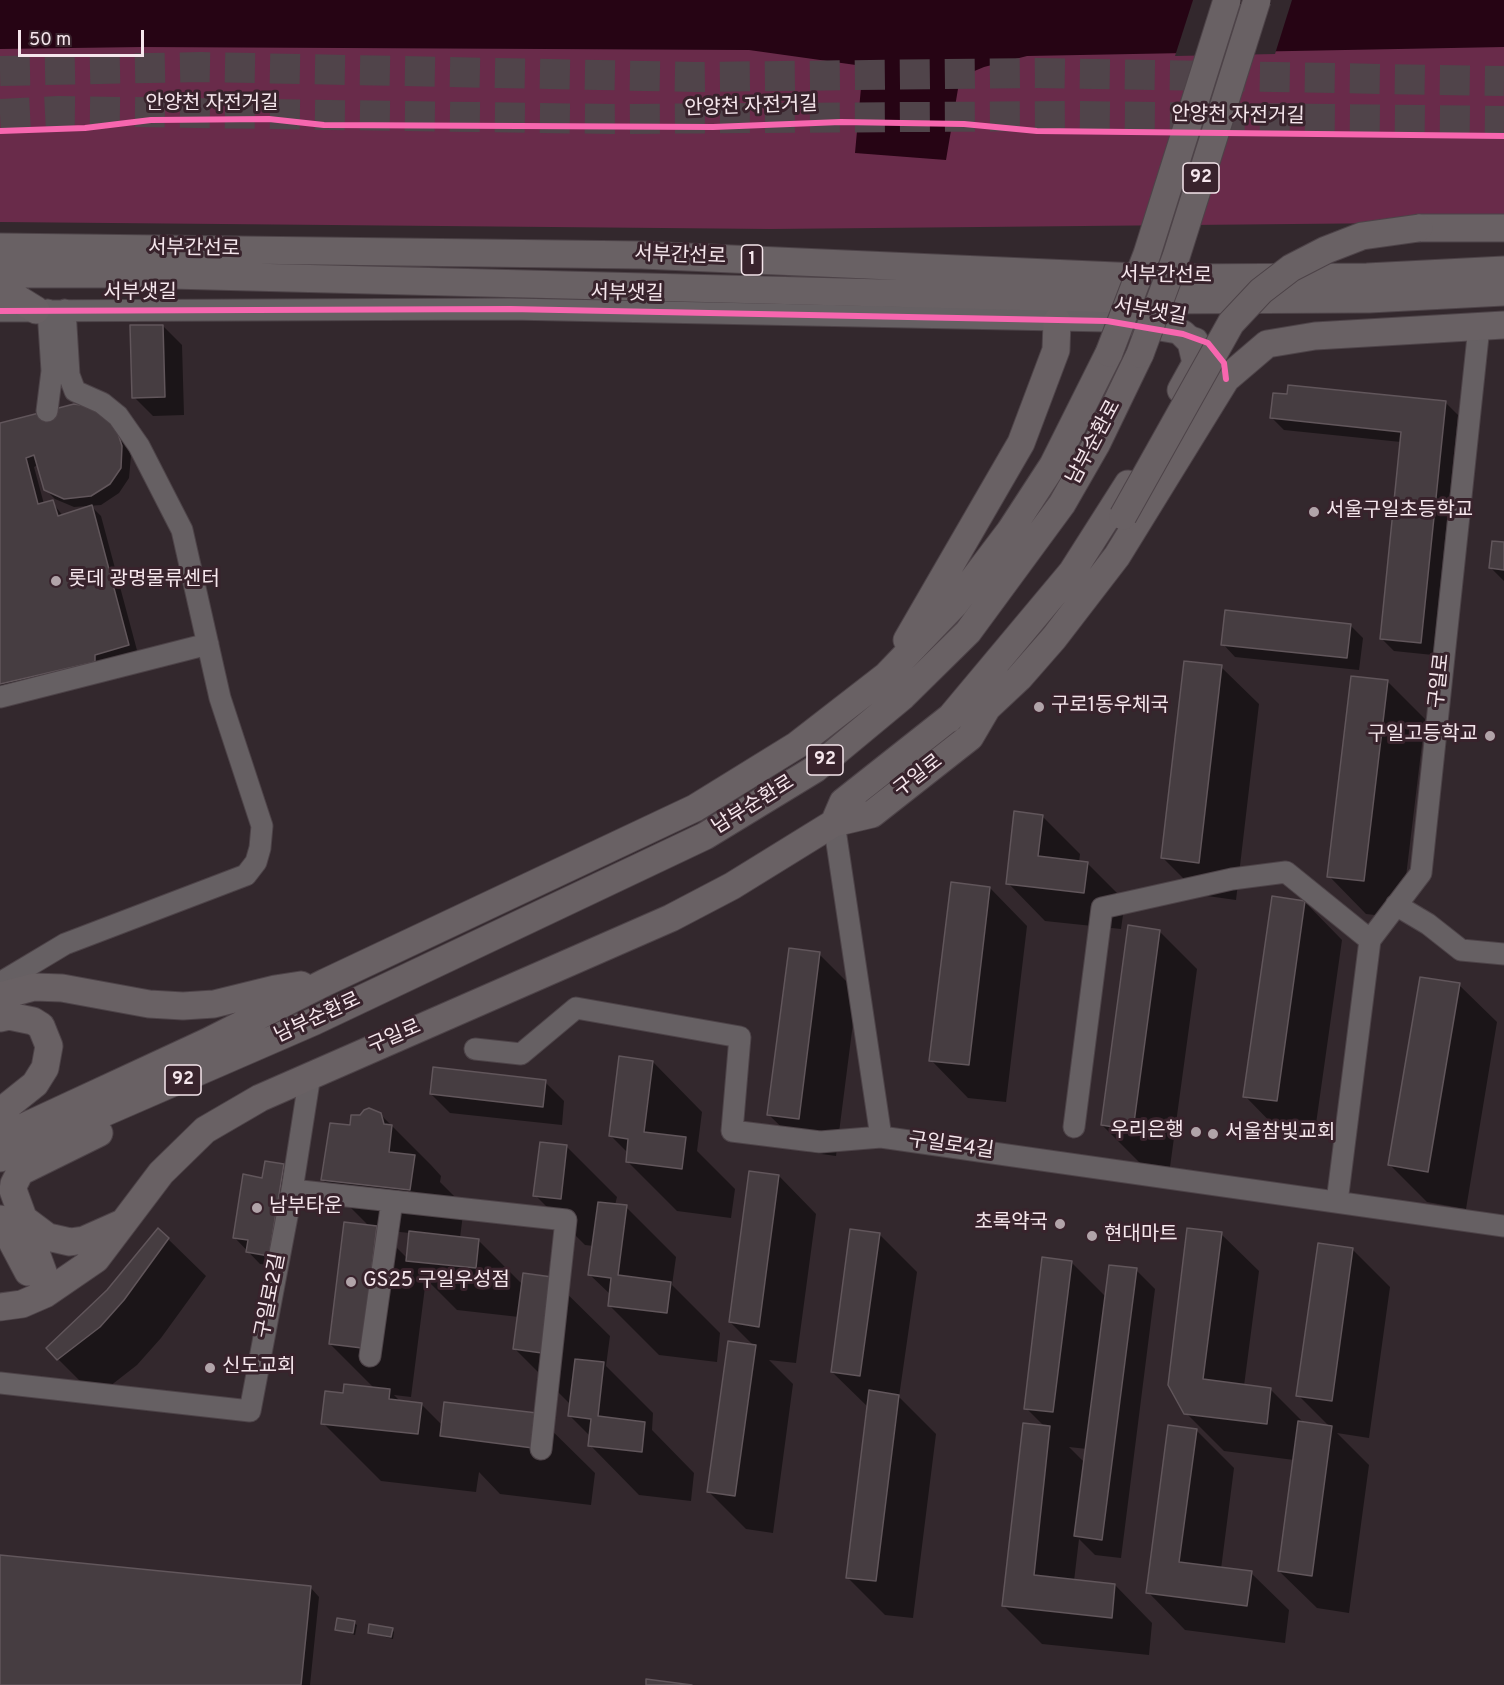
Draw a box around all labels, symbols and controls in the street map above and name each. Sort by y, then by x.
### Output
scale bar [21,18,147,56]
text: 50 m [29,29,71,52]
street label: 안양천 자전거길 [145,93,279,117]
street label: 안양천 자전거길 [684,94,818,122]
street label: 안양천 자전거길 [1171,104,1305,130]
road number: 92 [1183,163,1219,193]
street label: 서부간선로 [148,237,240,263]
street label: 서부간선로 [634,243,726,271]
road number: 1 [742,245,762,275]
street label: 서부간선로 [1120,264,1212,290]
street label: 서부샛길 [103,282,177,306]
street label: 서부샛길 [590,282,664,308]
street label: 서부샛길 [1112,295,1188,331]
street label: 남부순환로 [1063,397,1127,489]
place label: 서울구일초등학교 [1326,500,1473,524]
marker: 서울구일초등학교 [1307,505,1321,519]
place label: 롯데 광명물류센터 [68,569,220,593]
marker: 롯데 광명물류센터 [49,574,63,588]
street label: 구일로 [1426,652,1456,710]
place label: 구로1동우체국 [1051,695,1169,719]
marker: 구로1동우체국 [1032,700,1046,714]
place label: 구일고등학교 [1368,724,1478,748]
marker: 구일고등학교 [1483,729,1497,743]
road number: 92 [807,745,843,775]
street label: 구일로 [890,751,948,803]
street label: 남부순환로 [709,771,799,841]
street label: 남부순환로 [271,989,365,1049]
street label: 구일로 [365,1016,425,1060]
road number: 92 [165,1065,201,1095]
place label: 우리은행 [1110,1120,1184,1144]
place label: 서울참빛교회 [1225,1122,1335,1146]
marker: 우리은행 [1189,1125,1203,1139]
marker: 서울참빛교회 [1206,1127,1220,1141]
street label: 구일로4길 [907,1129,995,1165]
place label: 남부타운 [269,1196,343,1220]
marker: 남부타운 [250,1201,264,1215]
place label: 초록약국 [974,1212,1048,1236]
marker: 초록약국 [1053,1217,1067,1231]
place label: 현대마트 [1104,1224,1178,1248]
marker: 현대마트 [1085,1229,1099,1243]
street label: 구일로2길 [252,1252,292,1340]
place label: GS25 구일우성점 [363,1270,510,1294]
marker: GS25 구일우성점 [344,1275,358,1289]
place label: 신도교회 [222,1356,296,1380]
marker: 신도교회 [203,1361,217,1375]

